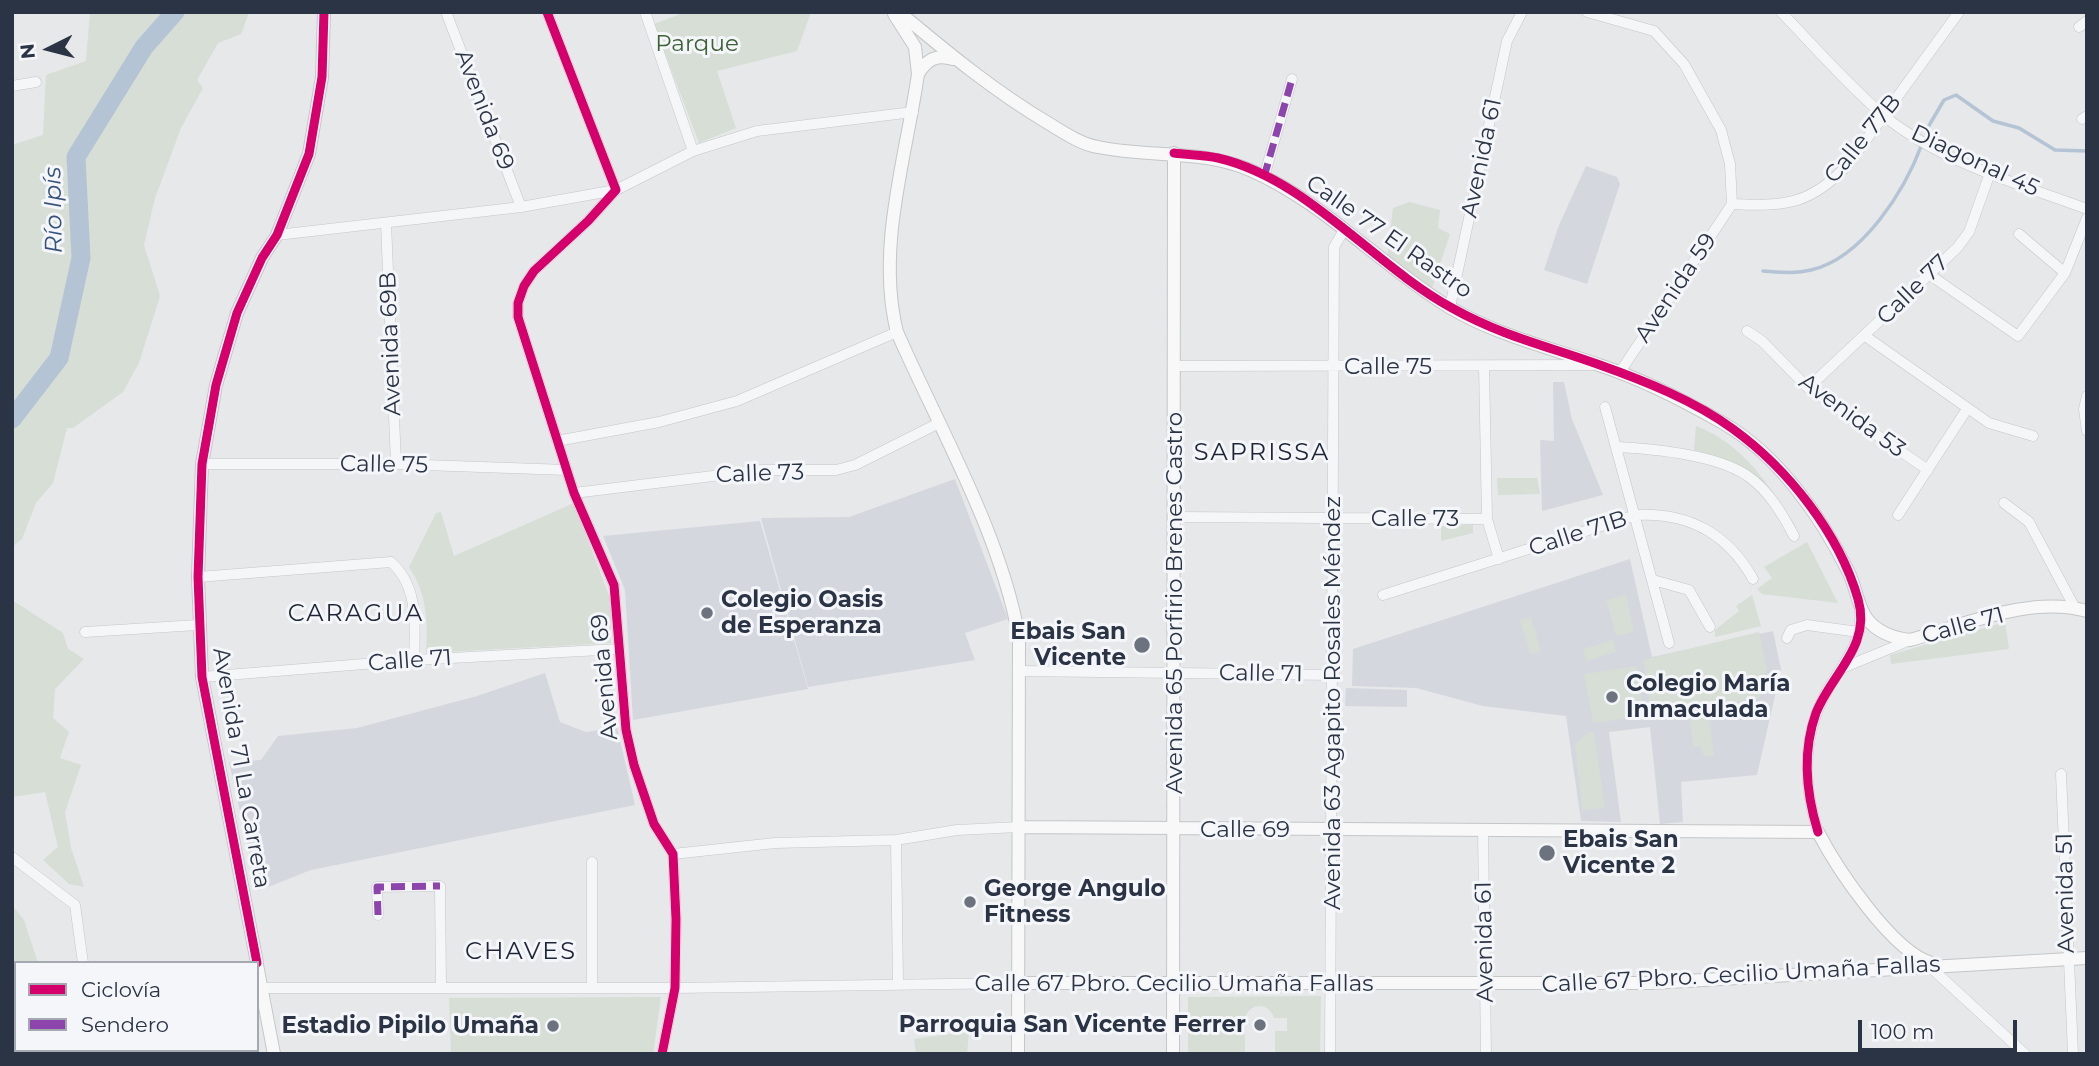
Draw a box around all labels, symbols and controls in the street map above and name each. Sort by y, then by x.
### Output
north arrow [14,14,84,84]
park label: Parque [655,30,739,58]
text: N [15,42,40,60]
street label: Avenida 69 [448,46,520,174]
street label: Calle 77B [1819,89,1907,189]
street label: Avenida 61 [1456,96,1508,220]
street label: Diagonal 45 [1906,119,2044,203]
water label: Río Ipís [39,166,69,254]
street label: Calle 77 El Rastro [1301,169,1477,305]
street label: Avenida 59 [1629,228,1723,348]
street label: Calle 77 [1871,249,1955,331]
street label: Avenida 69B [375,271,407,417]
street label: Calle 75 [1344,353,1432,381]
street label: Avenida 53 [1793,368,1911,464]
street label: Avenida 65 Porfirio Brenes Castro [1161,412,1189,794]
district label: SAPRISSA [1195,439,1329,467]
street label: Calle 75 [340,450,428,480]
street label: Calle 73 [715,459,805,489]
street label: Avenida 63 Agapito Rosales Méndez [1319,496,1347,910]
street label: Calle 73 [1371,505,1459,533]
street label: Calle 71B [1526,505,1630,563]
place label: Colegio Oasis de Esperanza [721,586,883,640]
district label: CARAGUA [289,600,423,628]
street label: Calle 71 [1919,602,2007,650]
marker: Colegio Oasis de Esperanza [699,605,715,621]
street label: Avenida 69 [586,613,624,741]
place label: Ebais San Vicente [1010,618,1126,672]
marker: Ebais San Vicente [1132,635,1152,655]
street label: Calle 71 [367,644,453,678]
street label: Avenida 71 La Carreta [206,645,276,891]
street label: Calle 71 [1219,659,1303,689]
place label: Colegio María Inmaculada [1626,670,1790,724]
marker: Colegio María Inmaculada [1604,689,1620,705]
street label: Calle 69 [1200,816,1290,844]
place label: Ebais San Vicente 2 [1563,826,1679,880]
street label: Avenida 51 [2051,833,2081,953]
marker: Ebais San Vicente 2 [1537,843,1557,863]
place label: George Angulo Fitness [984,875,1166,929]
street label: Avenida 61 [1470,881,1500,1003]
marker: George Angulo Fitness [962,894,978,910]
district label: CHAVES [466,938,576,966]
street label: Calle 67 Pbro. Cecilio Umaña Fallas [1541,951,1941,999]
legend [14,961,259,1052]
street label: Calle 67 Pbro. Cecilio Umaña Fallas [974,970,1374,998]
text: Ciclovía [81,977,161,1002]
scale bar [1861,1006,2020,1050]
place label: Parroquia San Vicente Ferrer [899,1011,1246,1039]
text: Sendero [81,1012,169,1037]
place label: Estadio Pipilo Umaña [282,1012,539,1040]
marker: Parroquia San Vicente Ferrer [1252,1017,1268,1033]
marker: Estadio Pipilo Umaña [545,1018,561,1034]
text: 100 m [1871,1019,1934,1044]

